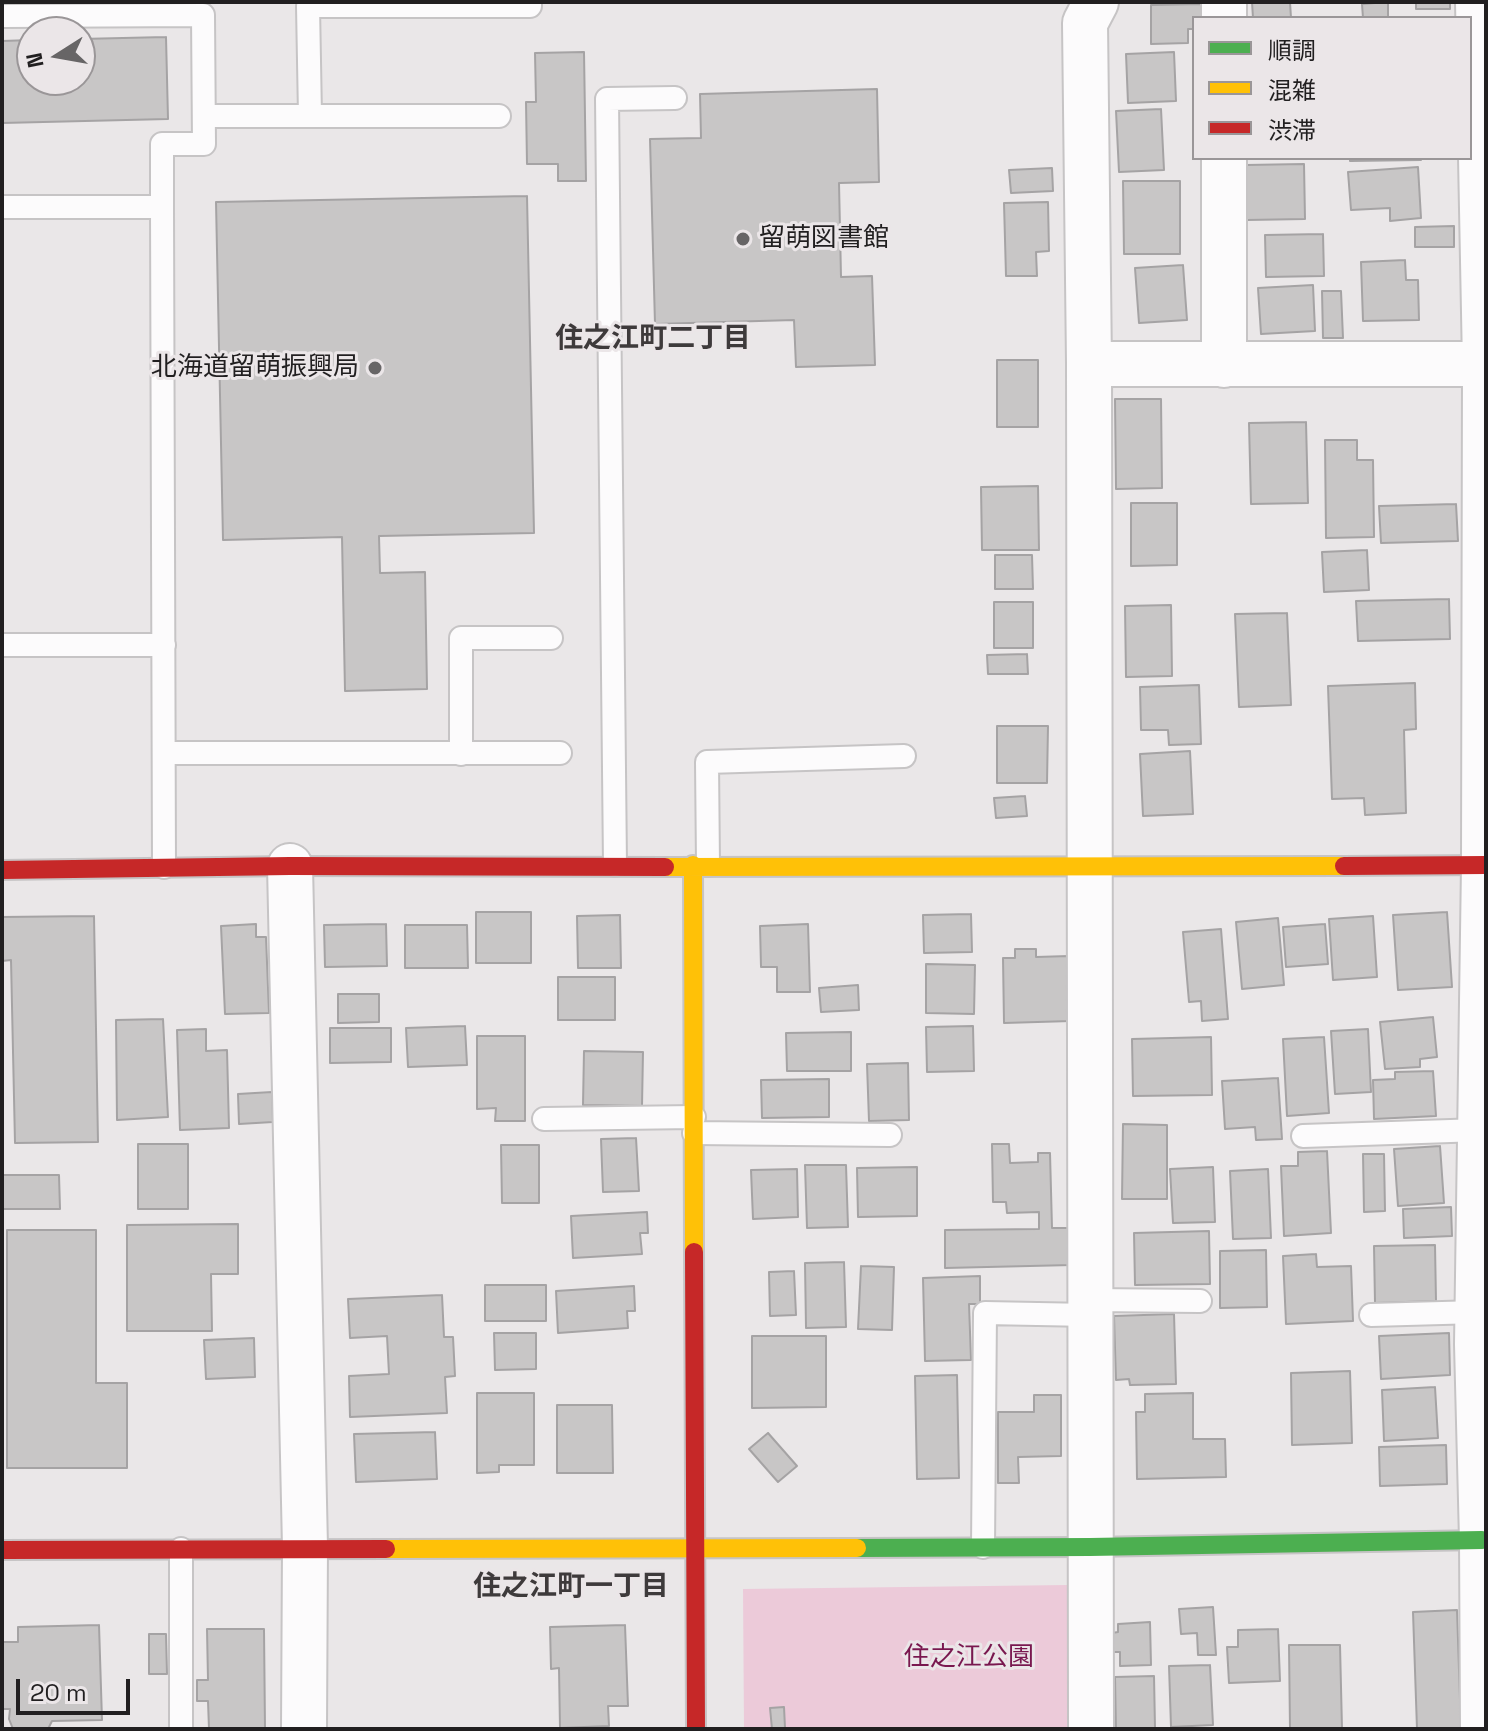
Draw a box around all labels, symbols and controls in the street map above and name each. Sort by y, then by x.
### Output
north arrow [16,16,96,96]
legend [1192,16,1472,160]
text: 順調 [1268,35,1316,66]
text: N [19,50,50,70]
text: 混雑 [1268,75,1316,106]
text: 渋滞 [1268,115,1316,146]
place label: 留萌図書館 [759,223,889,255]
marker: 留萌図書館 [734,230,752,248]
district label: 住之江町二丁目 [555,322,751,356]
place label: 北海道留萌振興局 [151,352,359,384]
marker: 北海道留萌振興局 [366,359,384,377]
district label: 住之江町一丁目 [473,1570,669,1604]
park label: 住之江公園 [904,1642,1034,1674]
scale bar [20,1663,134,1713]
text: 20 m [30,1677,87,1708]

